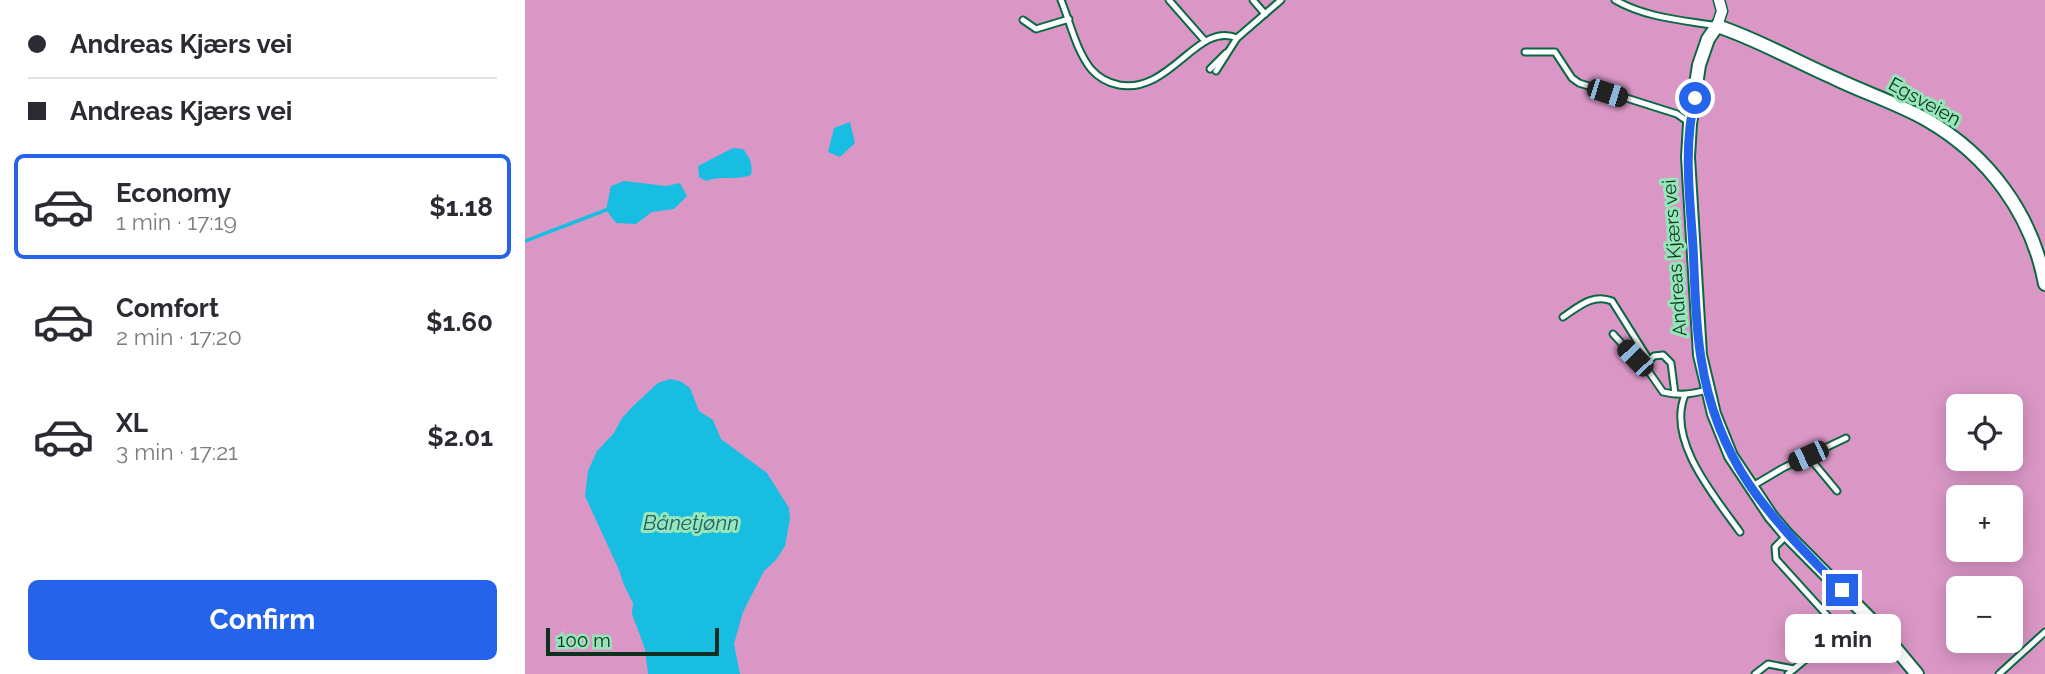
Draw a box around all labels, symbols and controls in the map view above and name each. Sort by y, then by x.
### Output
text: Andreas Kjærs vei [70,29,292,59]
street label: Egsveien [1885,72,1965,130]
car [1584,77,1631,109]
route start [1679,82,1711,114]
text: Andreas Kjærs vei [70,96,292,126]
icon: car [32,175,95,238]
text: Economy [116,178,231,208]
street label: Andreas Kjærs vei [1658,179,1690,337]
text: $1.18 [429,192,493,222]
text: 1 min · 17:19 [116,208,237,235]
icon: car [32,290,95,353]
text: Comfort [116,293,219,323]
text: $1.60 [426,307,493,337]
text: 2 min · 17:20 [116,323,242,350]
car [1613,336,1658,380]
map controls [1946,394,2023,653]
button: locate [1946,394,2023,471]
icon: car [32,405,95,468]
text: XL [116,408,148,438]
text: $2.01 [427,422,493,452]
text: 3 min · 17:21 [116,438,238,465]
car [1785,438,1832,474]
button: + [1946,485,2023,562]
water label: Bånetjønn [643,510,739,535]
route end [1826,574,1858,606]
button: − [1946,576,2023,653]
button: Confirm [28,580,497,660]
callout: 1 min [1784,614,1900,664]
scale bar [546,625,719,657]
text: 1 min [1814,625,1872,652]
text: 100 m [557,629,611,651]

